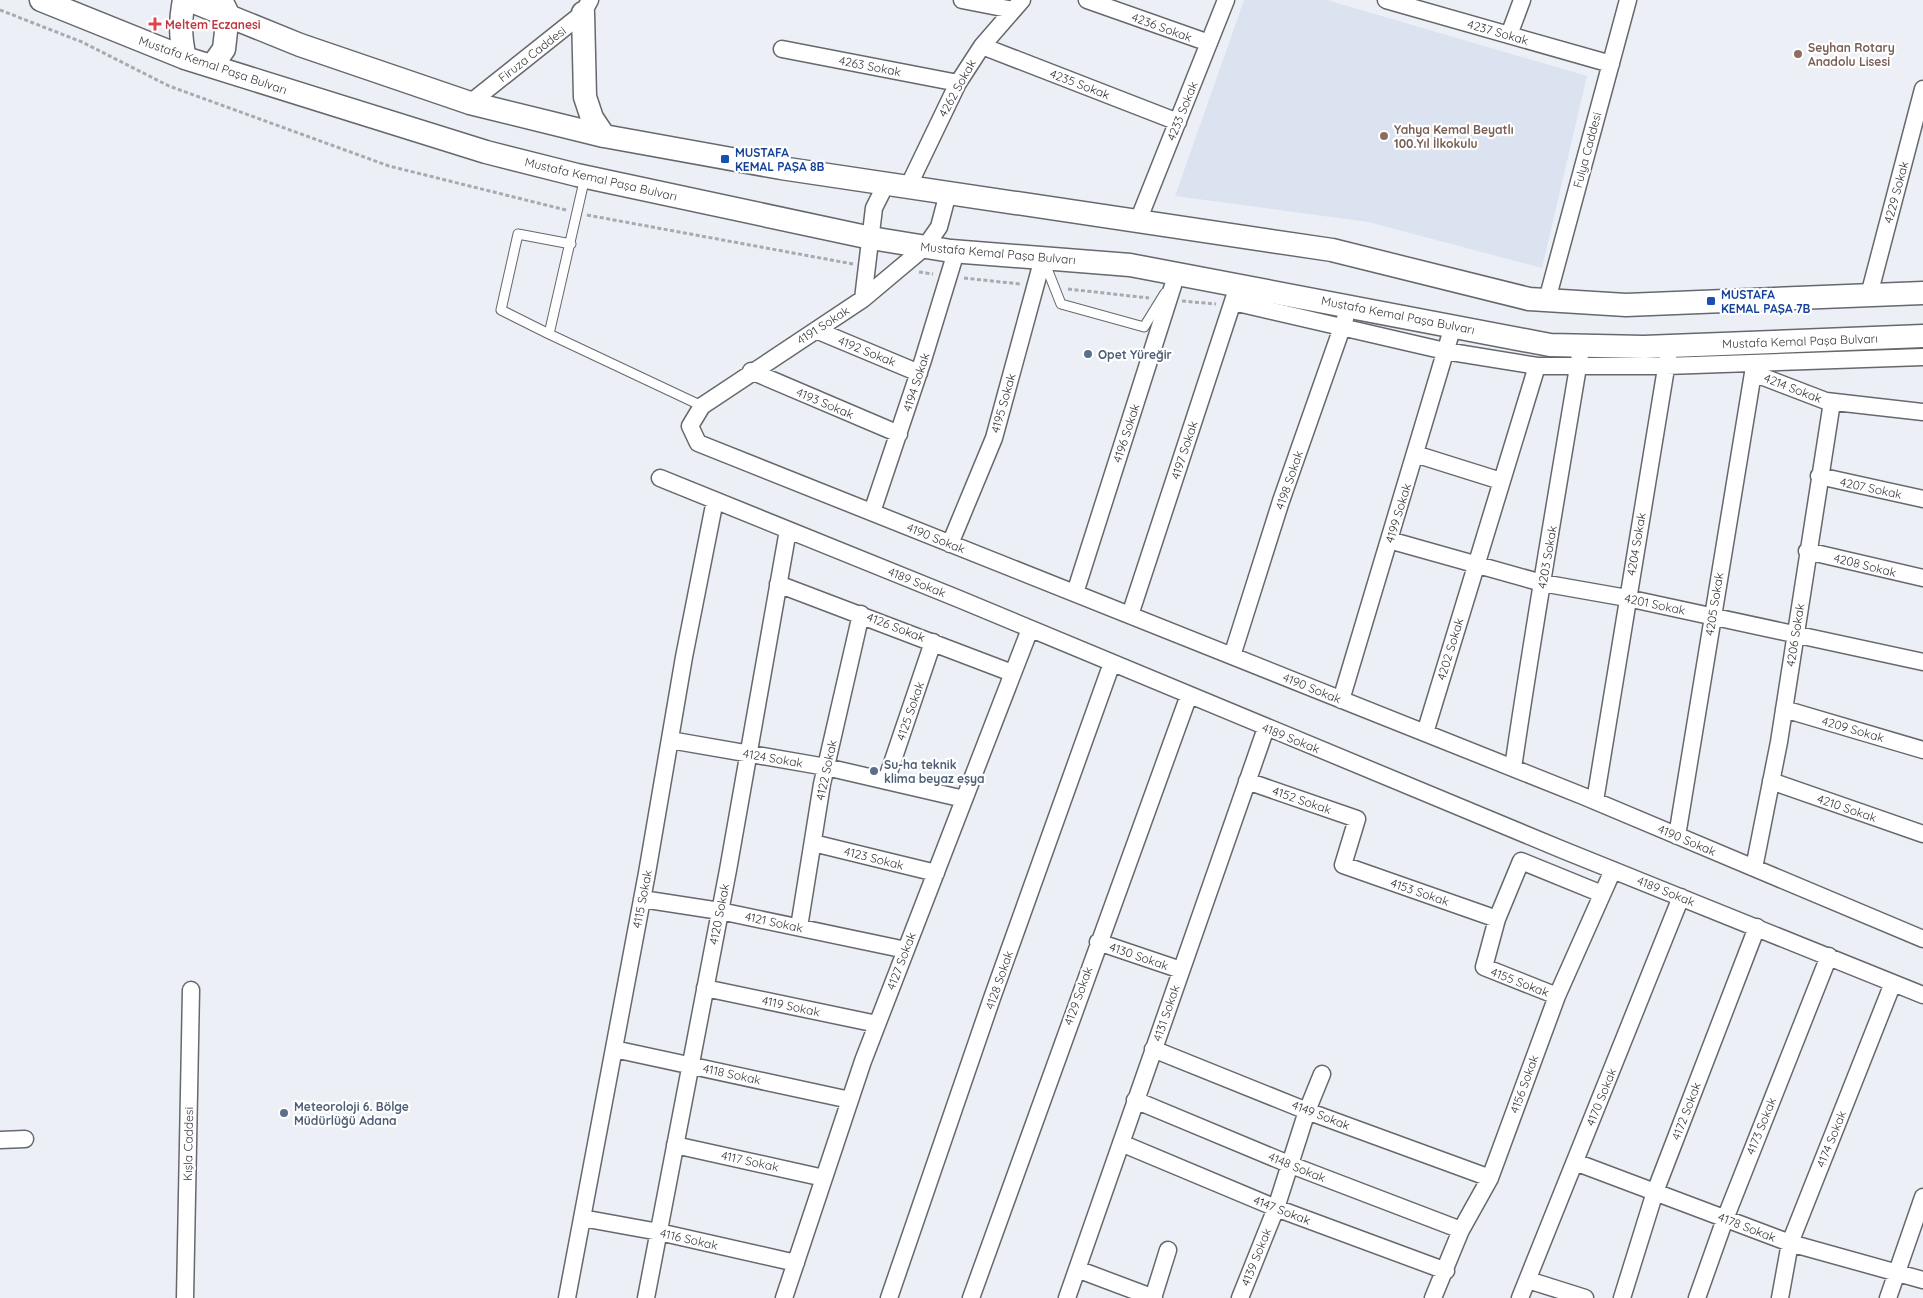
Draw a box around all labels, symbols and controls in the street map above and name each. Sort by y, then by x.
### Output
street label: 4236 Sokak [1130,9,1194,45]
street label: 4237 Sokak [1466,16,1530,48]
place label: Meltem Eczanesi [165,17,261,32]
marker: Meltem Eczanesi [149,18,161,30]
street label: Firuza Caddesi [495,23,569,85]
street label: Mustafa Kemal Paşa Bulvarı [137,33,289,97]
place label: Seyhan Rotary Anadolu Lisesi [1808,40,1895,69]
marker: Seyhan Rotary Anadolu Lisesi [1792,48,1804,60]
street label: 4263 Sokak [838,53,902,79]
street label: 4262 Sokak [935,57,979,119]
street label: 4235 Sokak [1048,66,1112,102]
street label: 4233 Sokak [1163,79,1201,143]
street label: Fulya Caddesi [1570,110,1604,190]
place label: Yahya Kemal Beyatlı 100.Yıl İlkokulu [1394,122,1514,151]
marker: Yahya Kemal Beyatlı 100.Yıl İlkokulu [1378,130,1390,142]
place label: MUSTAFA KEMAL PAŞA 8B [735,145,825,174]
marker: MUSTAFA KEMAL PAŞA 8B [719,153,731,165]
street label: Mustafa Kemal Paşa Bulvarı [523,154,679,204]
street label: 4229 Sokak [1881,159,1911,225]
street label: Mustafa Kemal Paşa Bulvarı [920,239,1076,267]
place label: MUSTAFA KEMAL PAŞA 7B [1721,287,1811,316]
street label: Mustafa Kemal Paşa Bulvarı [1320,293,1476,337]
marker: MUSTAFA KEMAL PAŞA 7B [1705,295,1717,307]
street label: 4191 Sokak [794,303,852,347]
street label: Mustafa Kemal Paşa Bulvarı [1722,331,1878,351]
street label: 4192 Sokak [836,333,898,369]
place label: Opet Yüreğir [1098,347,1172,362]
marker: Opet Yüreğir [1082,348,1094,360]
street label: 4194 Sokak [899,351,933,413]
street label: 4214 Sokak [1762,370,1824,406]
street label: 4195 Sokak [987,371,1019,435]
street label: 4193 Sokak [794,384,856,422]
street label: 4196 Sokak [1109,402,1143,464]
street label: 4197 Sokak [1168,419,1200,481]
street label: 4198 Sokak [1272,449,1306,511]
street label: 4207 Sokak [1839,474,1903,502]
street label: 4199 Sokak [1382,481,1414,545]
street label: 4204 Sokak [1623,511,1649,577]
street label: 4190 Sokak [905,519,967,557]
street label: 4203 Sokak [1534,524,1560,590]
street label: 4208 Sokak [1832,550,1898,580]
street label: 4189 Sokak [886,564,948,600]
street label: 4205 Sokak [1702,571,1726,637]
street label: 4201 Sokak [1623,590,1687,618]
street label: 4206 Sokak [1783,602,1807,668]
street label: 4126 Sokak [865,609,927,645]
street label: 4202 Sokak [1433,616,1467,682]
street label: 4190 Sokak [1281,669,1343,707]
street label: 4125 Sokak [893,680,927,742]
street label: 4209 Sokak [1820,713,1886,745]
street label: 4189 Sokak [1260,720,1322,756]
street label: 4122 Sokak [812,738,840,802]
street label: 4124 Sokak [742,745,804,771]
place label: Su-ha teknik klima beyaz eşya [884,757,985,786]
marker: Su-ha teknik klima beyaz eşya [868,765,880,777]
street label: 4152 Sokak [1271,783,1333,817]
street label: 4210 Sokak [1815,791,1879,825]
street label: 4190 Sokak [1656,821,1718,859]
street label: 4123 Sokak [843,843,905,873]
street label: 4115 Sokak [629,869,655,929]
street label: 4189 Sokak [1635,873,1697,909]
street label: 4153 Sokak [1389,875,1451,909]
street label: 4120 Sokak [706,882,732,946]
street label: 4121 Sokak [744,909,804,935]
street label: 4127 Sokak [883,930,919,992]
street label: 4130 Sokak [1108,939,1170,973]
street label: 4128 Sokak [982,949,1016,1011]
street label: 4155 Sokak [1489,964,1551,1000]
street label: 4129 Sokak [1060,965,1096,1027]
street label: 4131 Sokak [1149,983,1183,1043]
street label: 4119 Sokak [761,993,821,1019]
street label: 4156 Sokak [1507,1053,1541,1115]
street label: 4118 Sokak [702,1061,762,1087]
street label: 4170 Sokak [1583,1066,1619,1128]
street label: 4172 Sokak [1668,1080,1704,1142]
street label: 4173 Sokak [1743,1095,1779,1157]
street label: 4149 Sokak [1290,1097,1352,1133]
place label: Meteoroloji 6. Bölge Müdürlüğü Adana [294,1099,409,1128]
street label: Kışla Caddesi [180,1107,196,1181]
marker: Meteoroloji 6. Bölge Müdürlüğü Adana [278,1107,290,1119]
street label: 4174 Sokak [1813,1108,1849,1170]
street label: 4117 Sokak [720,1148,780,1174]
street label: 4148 Sokak [1266,1149,1328,1185]
street label: 4147 Sokak [1251,1192,1313,1228]
street label: 4178 Sokak [1716,1209,1778,1245]
street label: 4116 Sokak [659,1225,719,1253]
street label: 4139 Sokak [1238,1226,1274,1288]

